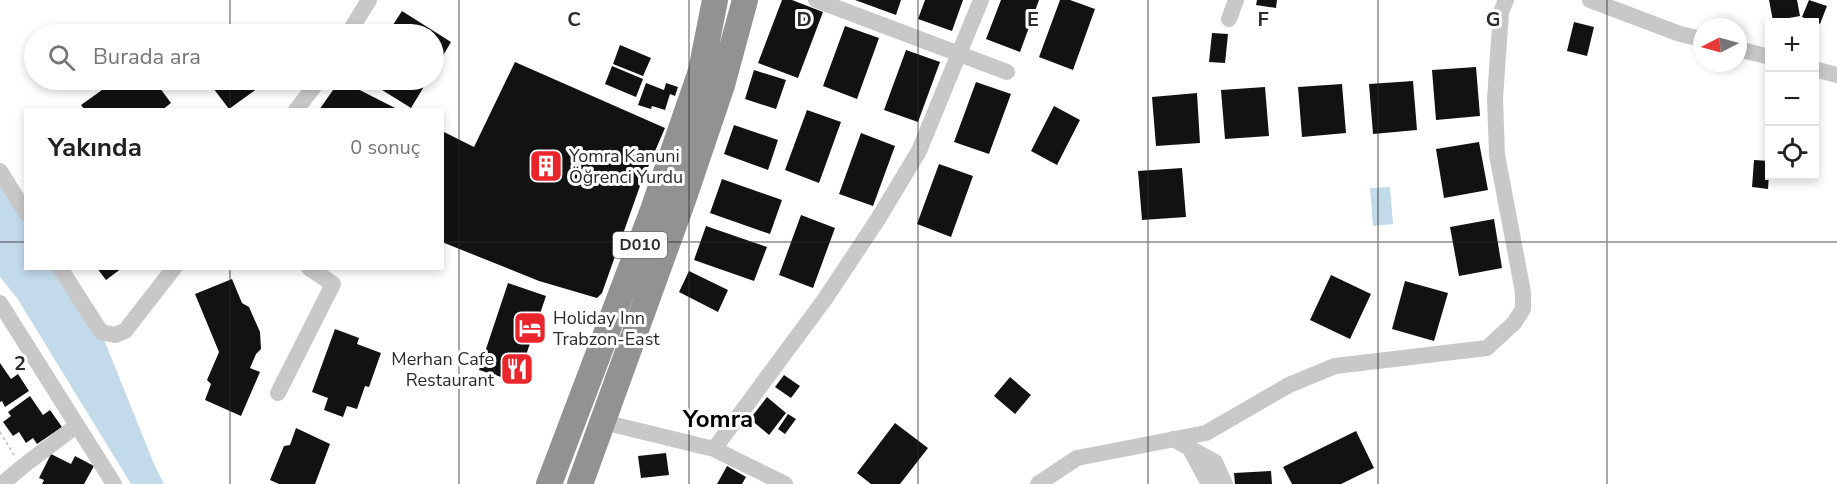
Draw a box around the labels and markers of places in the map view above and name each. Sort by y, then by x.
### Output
place label: Yomra Kanuni Öğrenci Yurdu [568,144,683,189]
building icon: Yomra Kanuni Öğrenci Yurdu [528,148,564,184]
place label: Holiday Inn Trabzon-East [553,306,660,351]
hotel icon: Holiday Inn Trabzon-East [512,310,548,346]
place label: Merhan Cafe Restaurant [391,347,495,392]
restaurant icon: Merhan Cafe Restaurant [499,351,535,387]

